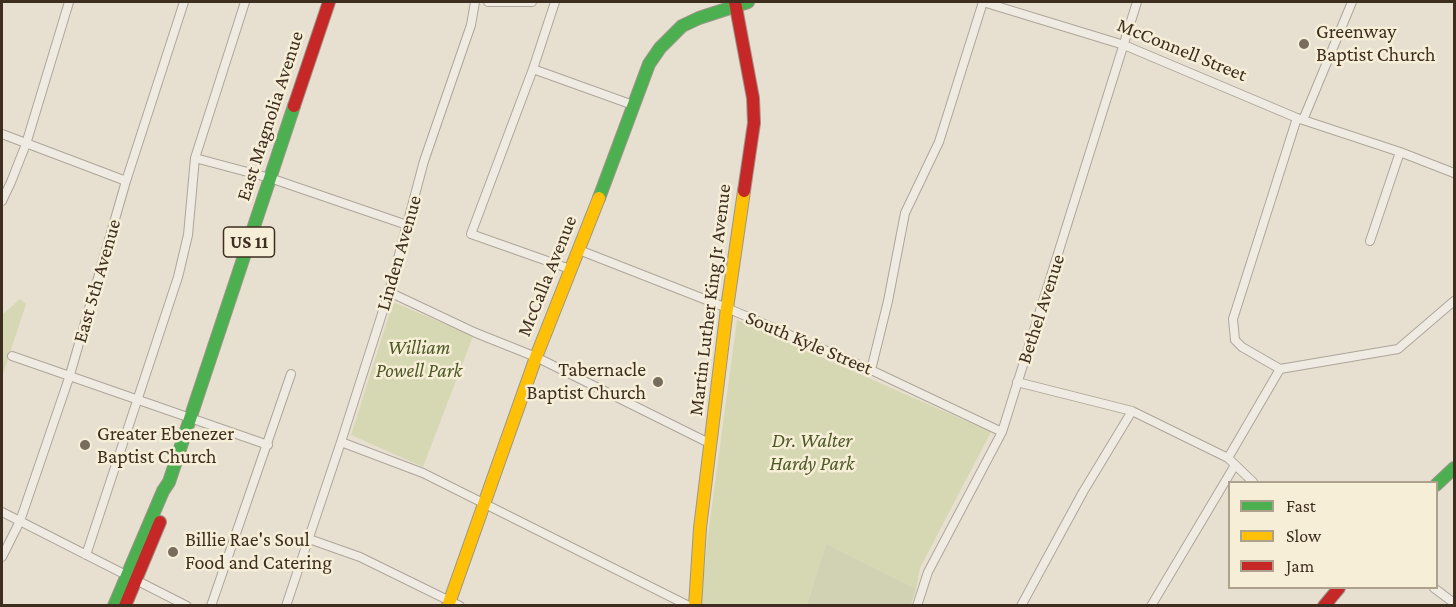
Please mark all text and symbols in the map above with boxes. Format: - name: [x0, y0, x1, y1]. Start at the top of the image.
- street label: McConnell Street: [1114, 13, 1250, 87]
- place label: Greenway Baptist Church: [1316, 20, 1436, 67]
- street label: East Magnolia Avenue: [231, 28, 309, 204]
- marker: Greenway Baptist Church: [1297, 37, 1311, 51]
- street label: Martin Luther King Jr Avenue: [684, 183, 736, 417]
- street label: Linden Avenue: [371, 193, 427, 313]
- street label: McCalla Avenue: [512, 212, 582, 340]
- street label: East 5th Avenue: [68, 216, 126, 346]
- road number: US 11: [224, 227, 274, 257]
- street label: Bethel Avenue: [1012, 251, 1070, 367]
- street label: South Kyle Street: [742, 305, 876, 381]
- park label: William Powell Park: [376, 336, 462, 383]
- place label: Tabernacle Baptist Church: [526, 358, 646, 405]
- marker: Tabernacle Baptist Church: [651, 375, 665, 389]
- place label: Greater Ebenezer Baptist Church: [97, 422, 234, 469]
- park label: Dr. Walter Hardy Park: [769, 429, 855, 476]
- marker: Greater Ebenezer Baptist Church: [78, 438, 92, 452]
- legend: [1228, 481, 1438, 589]
- text: Fast: [1286, 496, 1316, 516]
- text: Slow: [1286, 526, 1321, 546]
- place label: Billie Rae's Soul Food and Catering: [185, 528, 332, 575]
- marker: Billie Rae's Soul Food and Catering: [166, 545, 180, 559]
- text: Jam: [1286, 556, 1314, 576]

